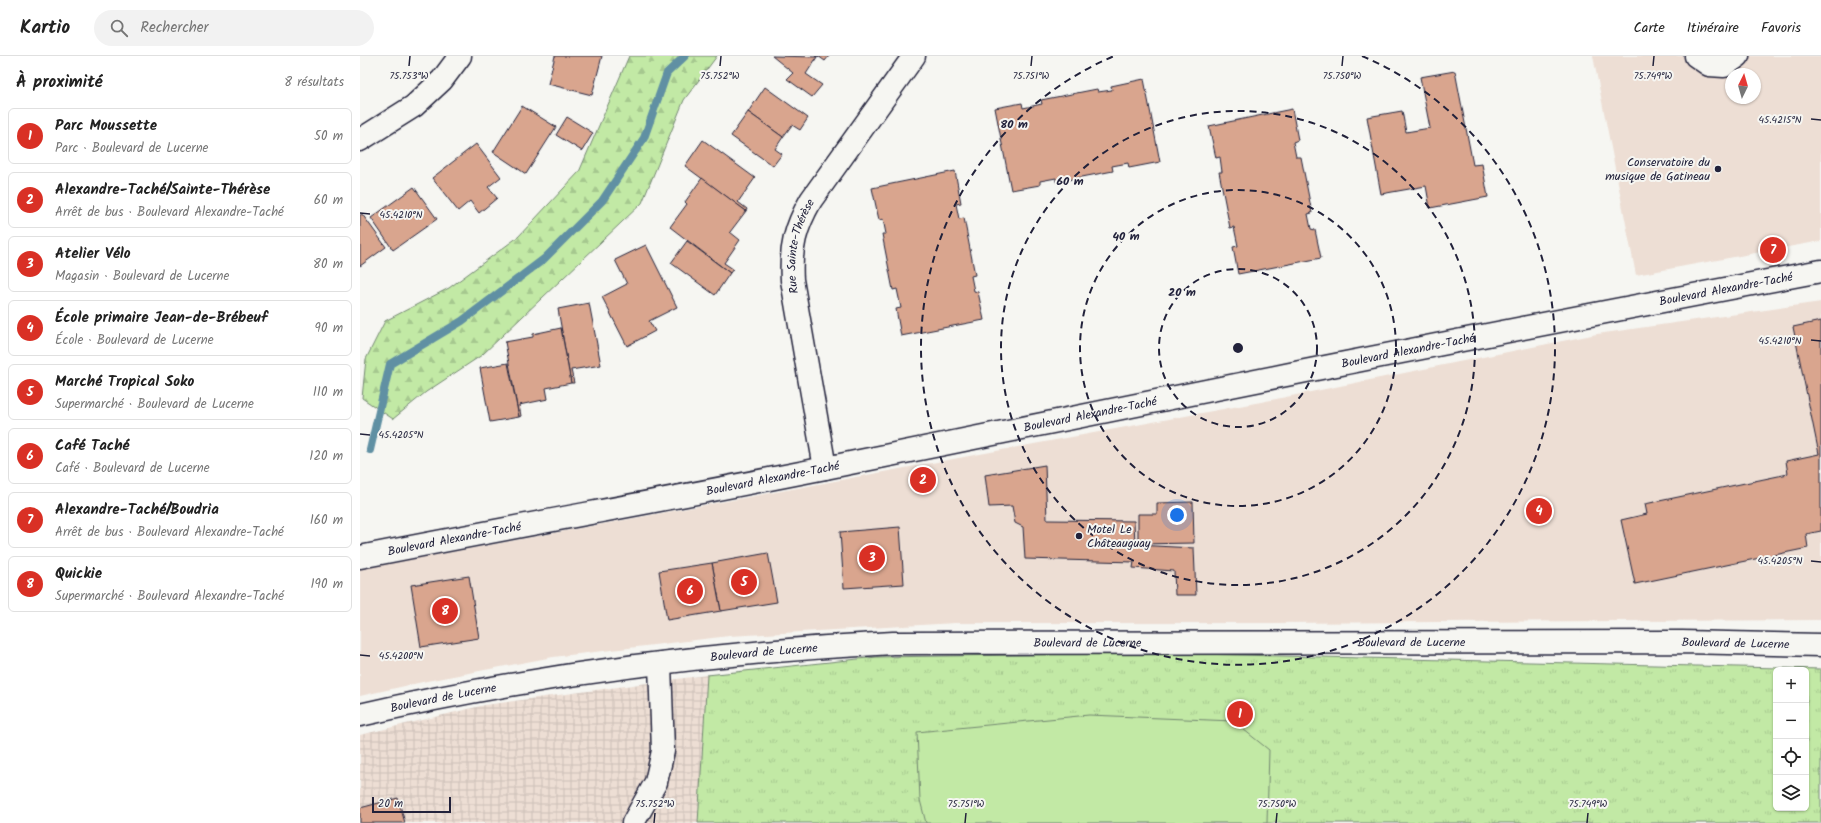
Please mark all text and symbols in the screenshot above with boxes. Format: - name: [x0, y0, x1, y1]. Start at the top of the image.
- search box: [94, 10, 374, 46]
- text: Kartio: [20, 13, 70, 43]
- text: Rechercher: [140, 16, 209, 40]
- icon: search: [108, 17, 130, 39]
- text: Carte: [1633, 17, 1665, 39]
- text: Itinéraire: [1687, 17, 1739, 39]
- text: Favoris: [1761, 17, 1801, 39]
- text: 75.753°W: [389, 68, 429, 84]
- text: 75.752°W: [700, 68, 740, 84]
- text: 75.751°W: [1013, 68, 1050, 84]
- text: 75.750°W: [1323, 68, 1361, 84]
- text: 75.749°W: [1634, 68, 1672, 84]
- north arrow: [1725, 68, 1761, 104]
- text: À proximité: [16, 69, 103, 96]
- text: 8 résultats: [284, 72, 344, 93]
- text: 45.4215°N: [1758, 112, 1802, 128]
- text: Parc Moussette: [55, 114, 157, 138]
- text: 80 m: [1000, 115, 1028, 134]
- text: 1: [28, 126, 32, 147]
- text: 50 m: [314, 126, 343, 147]
- text: Parc · Boulevard de Lucerne: [55, 138, 208, 159]
- place label: Conservatoire du musique de Gatineau: [1605, 153, 1710, 186]
- marker: Conservatoire du musique de Gatineau: [1713, 164, 1723, 174]
- text: 60 m: [1056, 172, 1084, 191]
- text: Alexandre-Taché/Sainte-Thérèse: [55, 178, 270, 202]
- text: 2: [26, 190, 34, 211]
- text: 60 m: [314, 190, 343, 211]
- street label: Rue Sainte-Thérèse: [782, 195, 820, 295]
- text: Arrêt de bus · Boulevard Alexandre-Taché: [55, 202, 284, 223]
- text: 45.4210°N: [380, 207, 423, 223]
- text: 40 m: [1112, 227, 1140, 246]
- pin: 7: [1760, 235, 1786, 265]
- text: Atelier Vélo: [55, 242, 131, 266]
- text: 3: [26, 254, 34, 275]
- text: 80 m: [313, 254, 343, 275]
- text: Magasin · Boulevard de Lucerne: [55, 266, 229, 287]
- street label: Boulevard Alexandre-Taché: [1658, 267, 1795, 311]
- text: 20 m: [1168, 283, 1196, 302]
- text: École primaire Jean-de-Brébeuf: [55, 306, 267, 330]
- text: 4: [26, 318, 34, 339]
- text: 90 m: [315, 318, 343, 339]
- street label: Boulevard Alexandre-Taché: [1340, 328, 1477, 373]
- text: École · Boulevard de Lucerne: [55, 330, 213, 351]
- text: 45.4210°N: [1759, 333, 1802, 349]
- centre of rings: [1231, 341, 1245, 355]
- text: Marché Tropical Soko: [55, 370, 194, 394]
- text: 5: [27, 382, 33, 403]
- text: 110 m: [313, 382, 343, 403]
- street label: Boulevard Alexandre-Taché: [1022, 391, 1159, 437]
- text: Supermarché · Boulevard de Lucerne: [55, 394, 254, 415]
- text: 45.4205°N: [378, 427, 424, 443]
- text: Café Taché: [55, 434, 129, 458]
- text: 6: [26, 446, 34, 467]
- text: 120 m: [309, 446, 343, 467]
- street label: Boulevard Alexandre-Taché: [704, 456, 842, 501]
- text: Café · Boulevard de Lucerne: [55, 458, 210, 479]
- pin: 2: [910, 465, 936, 495]
- pin: 4: [1526, 496, 1552, 526]
- text: Alexandre-Taché/Boudria: [55, 498, 219, 522]
- your location: [1167, 505, 1187, 525]
- text: 7: [27, 510, 33, 531]
- text: 160 m: [310, 510, 343, 531]
- street label: Boulevard Alexandre-Taché: [386, 517, 523, 561]
- place label: Motel Le Châteauguay: [1087, 520, 1151, 553]
- text: Arrêt de bus · Boulevard Alexandre-Taché: [55, 522, 284, 543]
- marker: Motel Le Châteauguay: [1074, 531, 1084, 541]
- pin: 3: [859, 543, 885, 573]
- text: 45.4205°N: [1757, 553, 1803, 569]
- text: Quickie: [55, 562, 102, 586]
- pin: 5: [731, 567, 757, 597]
- text: 8: [26, 574, 34, 595]
- text: 190 m: [311, 574, 343, 595]
- pin: 6: [677, 576, 703, 606]
- text: Supermarché · Boulevard Alexandre-Taché: [55, 586, 284, 607]
- pin: 8: [432, 596, 458, 626]
- street label: Boulevard de Lucerne: [1681, 632, 1790, 654]
- street label: Boulevard de Lucerne: [1034, 633, 1142, 652]
- street label: Boulevard de Lucerne: [1358, 633, 1466, 652]
- street label: Boulevard de Lucerne: [709, 638, 819, 667]
- text: 45.4200°N: [379, 648, 424, 664]
- map controls: [1773, 667, 1809, 811]
- button: +: [1773, 667, 1809, 703]
- street label: Boulevard de Lucerne: [388, 678, 498, 718]
- pin: 1: [1227, 699, 1253, 729]
- button: −: [1773, 703, 1809, 739]
- button: locate: [1773, 739, 1809, 775]
- button: layers: [1773, 775, 1809, 811]
- scale bar: [372, 795, 451, 814]
- text: 20 m: [378, 795, 403, 813]
- text: 75.752°W: [635, 796, 675, 812]
- text: 75.751°W: [948, 796, 985, 812]
- text: 75.750°W: [1258, 796, 1296, 812]
- text: 75.749°W: [1569, 796, 1607, 812]

